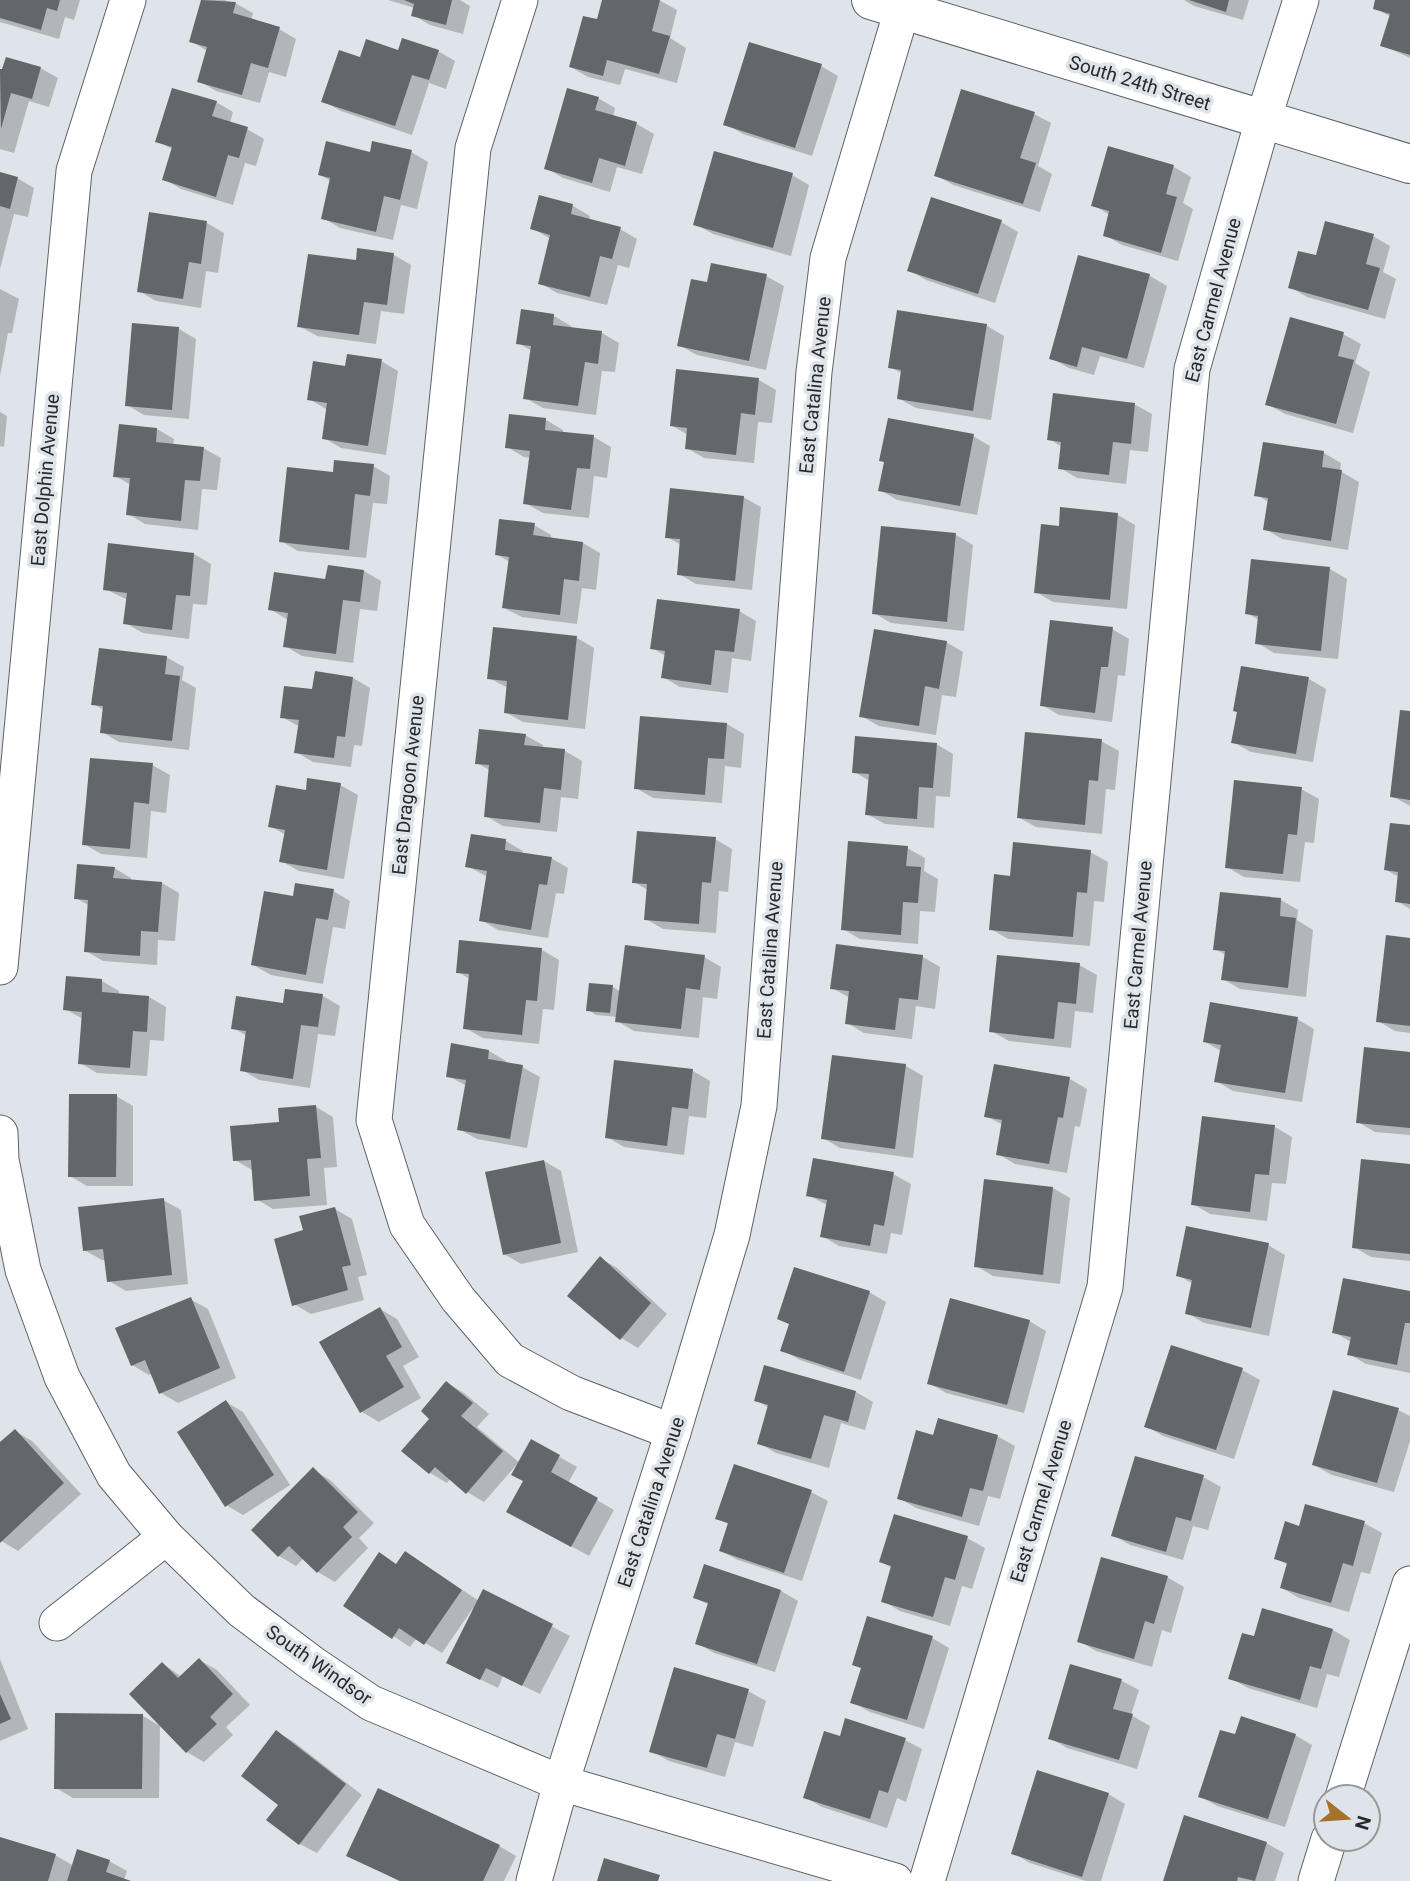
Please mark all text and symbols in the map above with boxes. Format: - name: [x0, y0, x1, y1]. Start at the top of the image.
- street label: South 24th Street: [1066, 51, 1214, 115]
- street label: East Carmel Avenue: [1180, 215, 1246, 385]
- street label: East Catalina Avenue: [794, 295, 836, 475]
- street label: East Dolphin Avenue: [26, 393, 64, 567]
- street label: East Dragoon Avenue: [387, 694, 429, 876]
- street label: East Catalina Avenue: [752, 860, 788, 1040]
- street label: East Carmel Avenue: [1119, 860, 1157, 1030]
- street label: East Catalina Avenue: [613, 1414, 689, 1590]
- street label: East Carmel Avenue: [1005, 1417, 1077, 1585]
- street label: South Windsor: [262, 1620, 377, 1710]
- north arrow: [1312, 1783, 1382, 1853]
- text: N: [1350, 1813, 1376, 1833]

